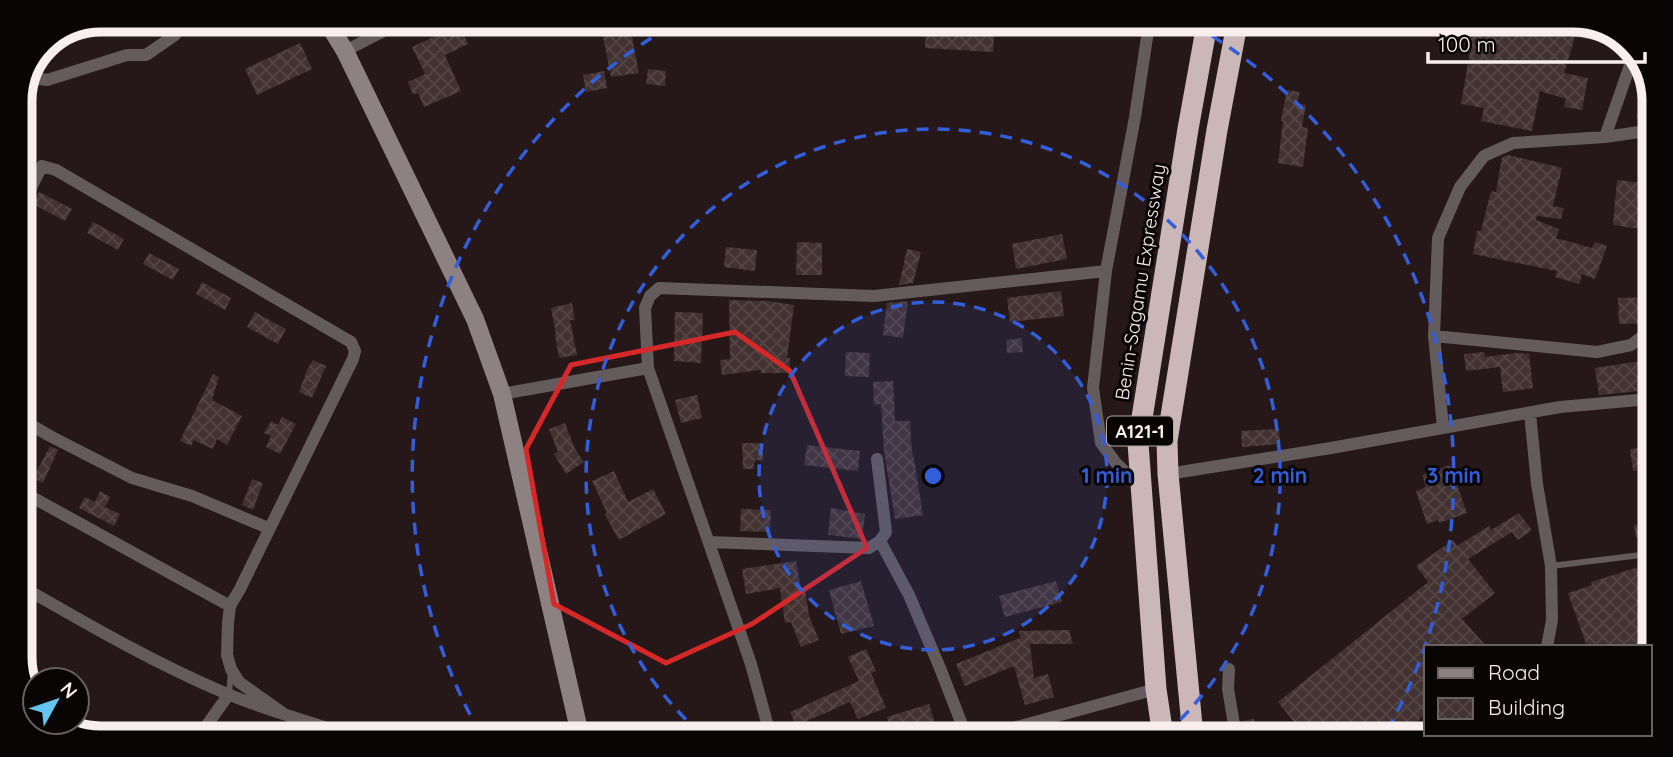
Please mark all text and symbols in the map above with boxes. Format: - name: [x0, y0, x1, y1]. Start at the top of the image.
- scale bar: [1428, 21, 1645, 65]
- text: 100 m: [1438, 31, 1496, 57]
- street label: Benin-Sagamu Expressway: [1109, 162, 1171, 402]
- road number: A121-1: [1107, 416, 1173, 446]
- text: 1 min: [1082, 462, 1132, 488]
- text: 2 min: [1253, 462, 1307, 488]
- text: 3 min: [1427, 462, 1481, 488]
- centre of rings: [921, 464, 945, 488]
- legend: [1424, 645, 1652, 736]
- text: Road: [1488, 659, 1540, 685]
- north arrow: [21, 666, 91, 736]
- text: N: [55, 677, 83, 703]
- text: Building: [1488, 694, 1565, 720]

